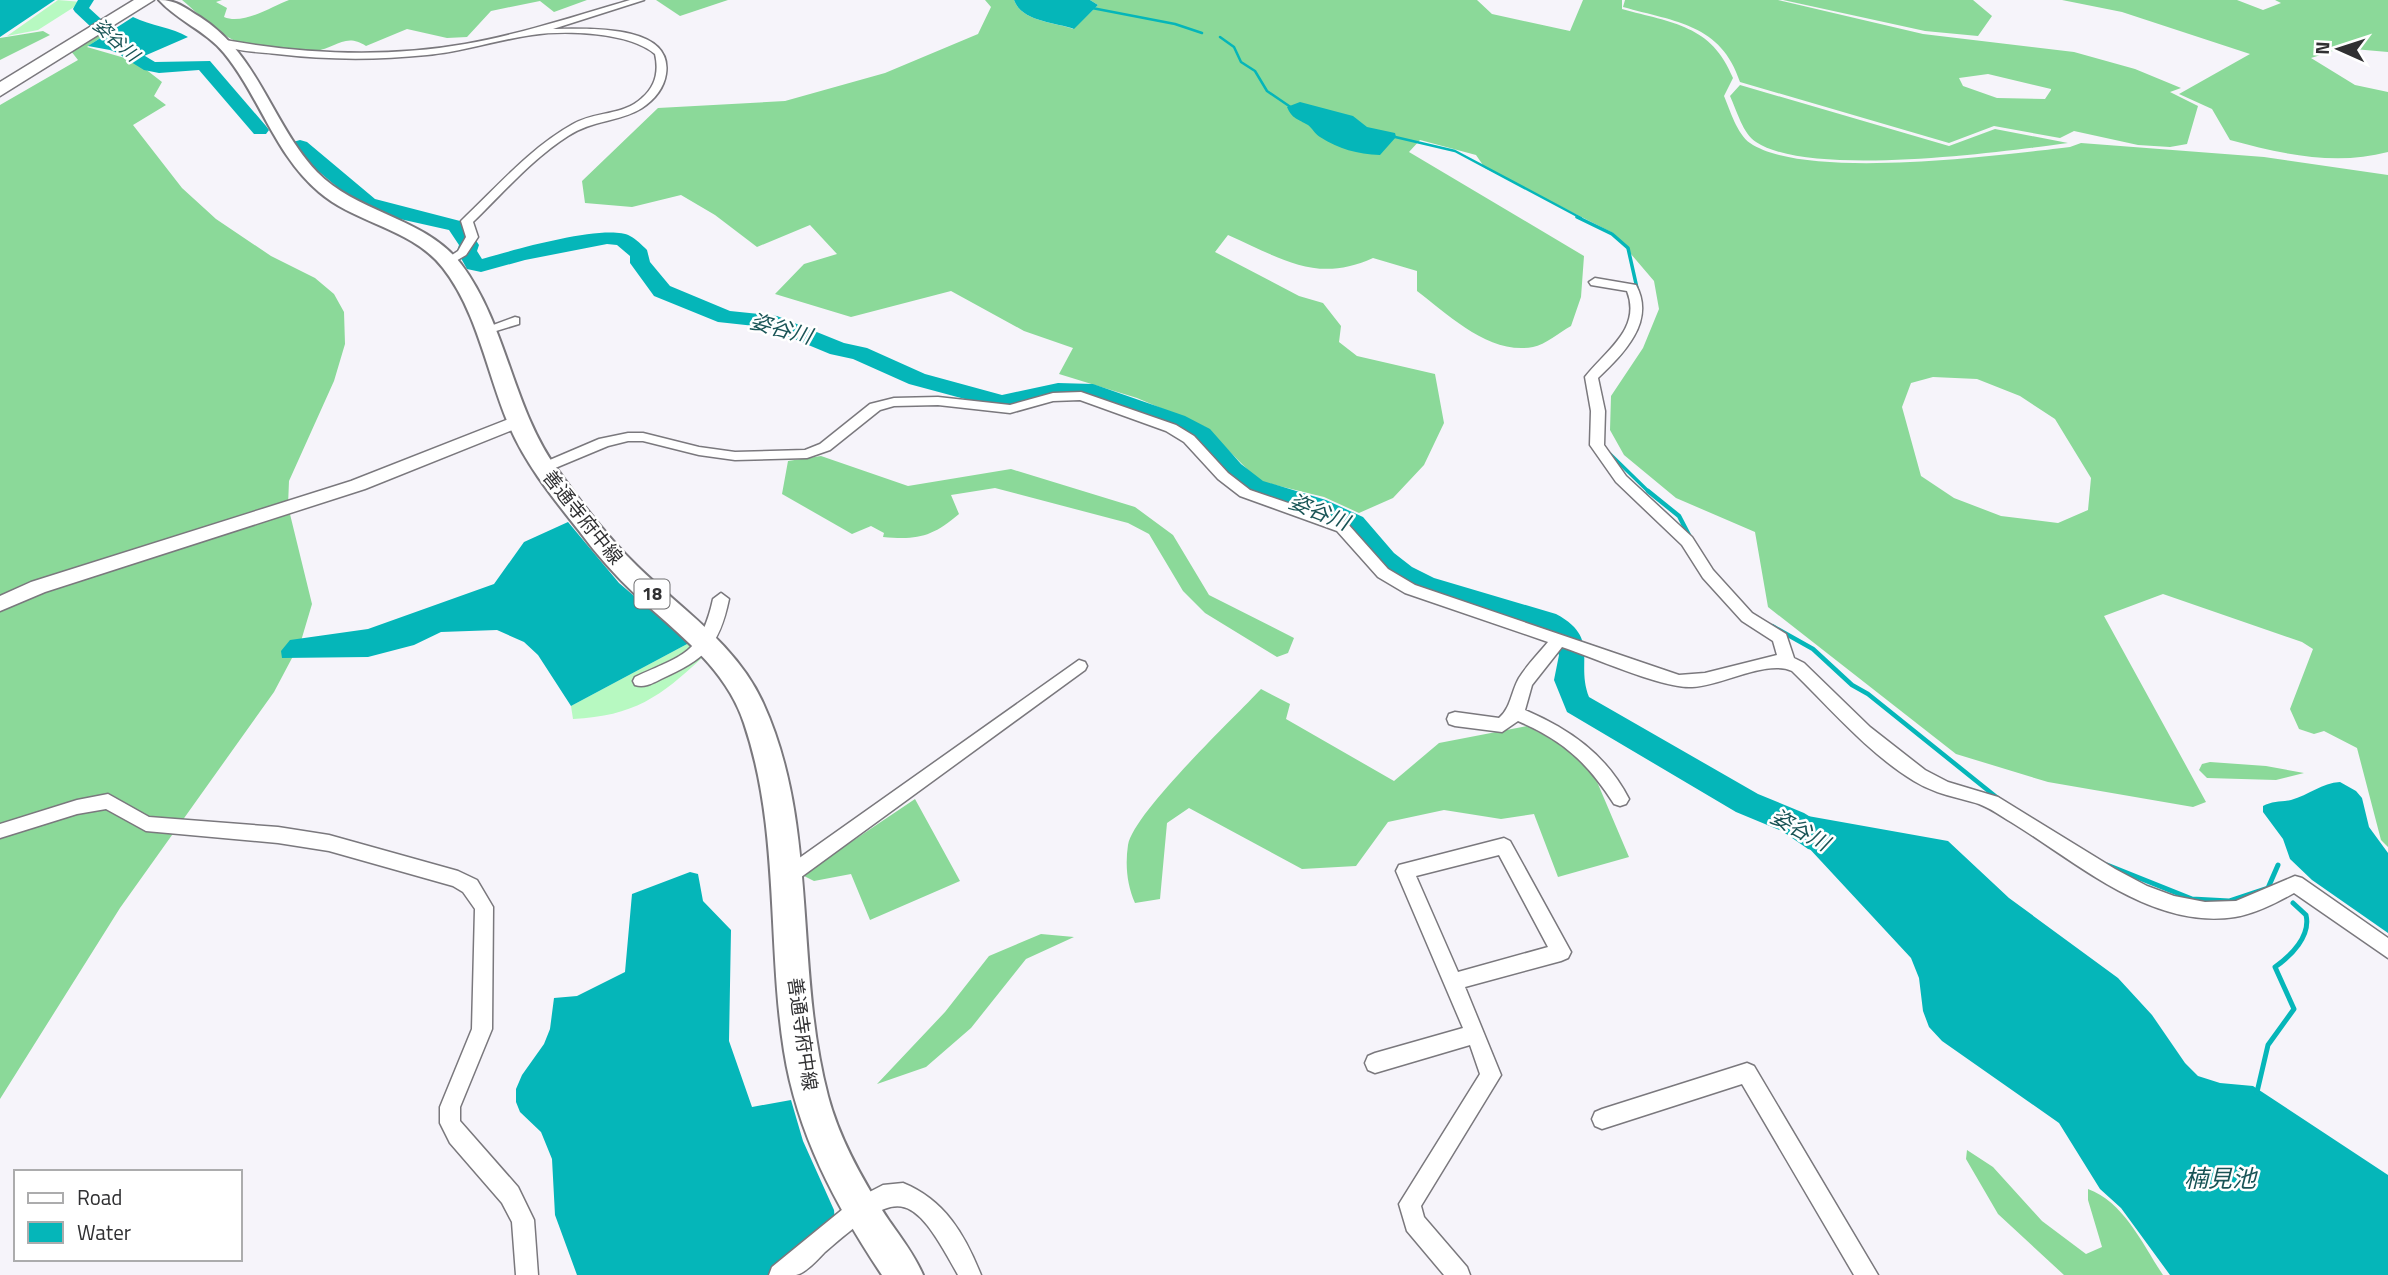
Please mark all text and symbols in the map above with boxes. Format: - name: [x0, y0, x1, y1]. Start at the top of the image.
- water label: 姿谷川: [87, 12, 147, 69]
- north arrow: [2304, 14, 2374, 84]
- text: N: [2307, 41, 2336, 55]
- water label: 姿谷川: [747, 304, 818, 352]
- street label: 善通寺府中線: [536, 463, 631, 570]
- water label: 姿谷川: [1284, 484, 1356, 538]
- road number: 18: [634, 580, 670, 608]
- water label: 姿谷川: [1765, 800, 1838, 859]
- street label: 善通寺府中線: [781, 975, 826, 1092]
- water label: 楠見池: [2184, 1160, 2258, 1196]
- legend: [14, 1170, 242, 1261]
- text: Road: [77, 1181, 122, 1213]
- text: Water: [77, 1216, 131, 1248]

